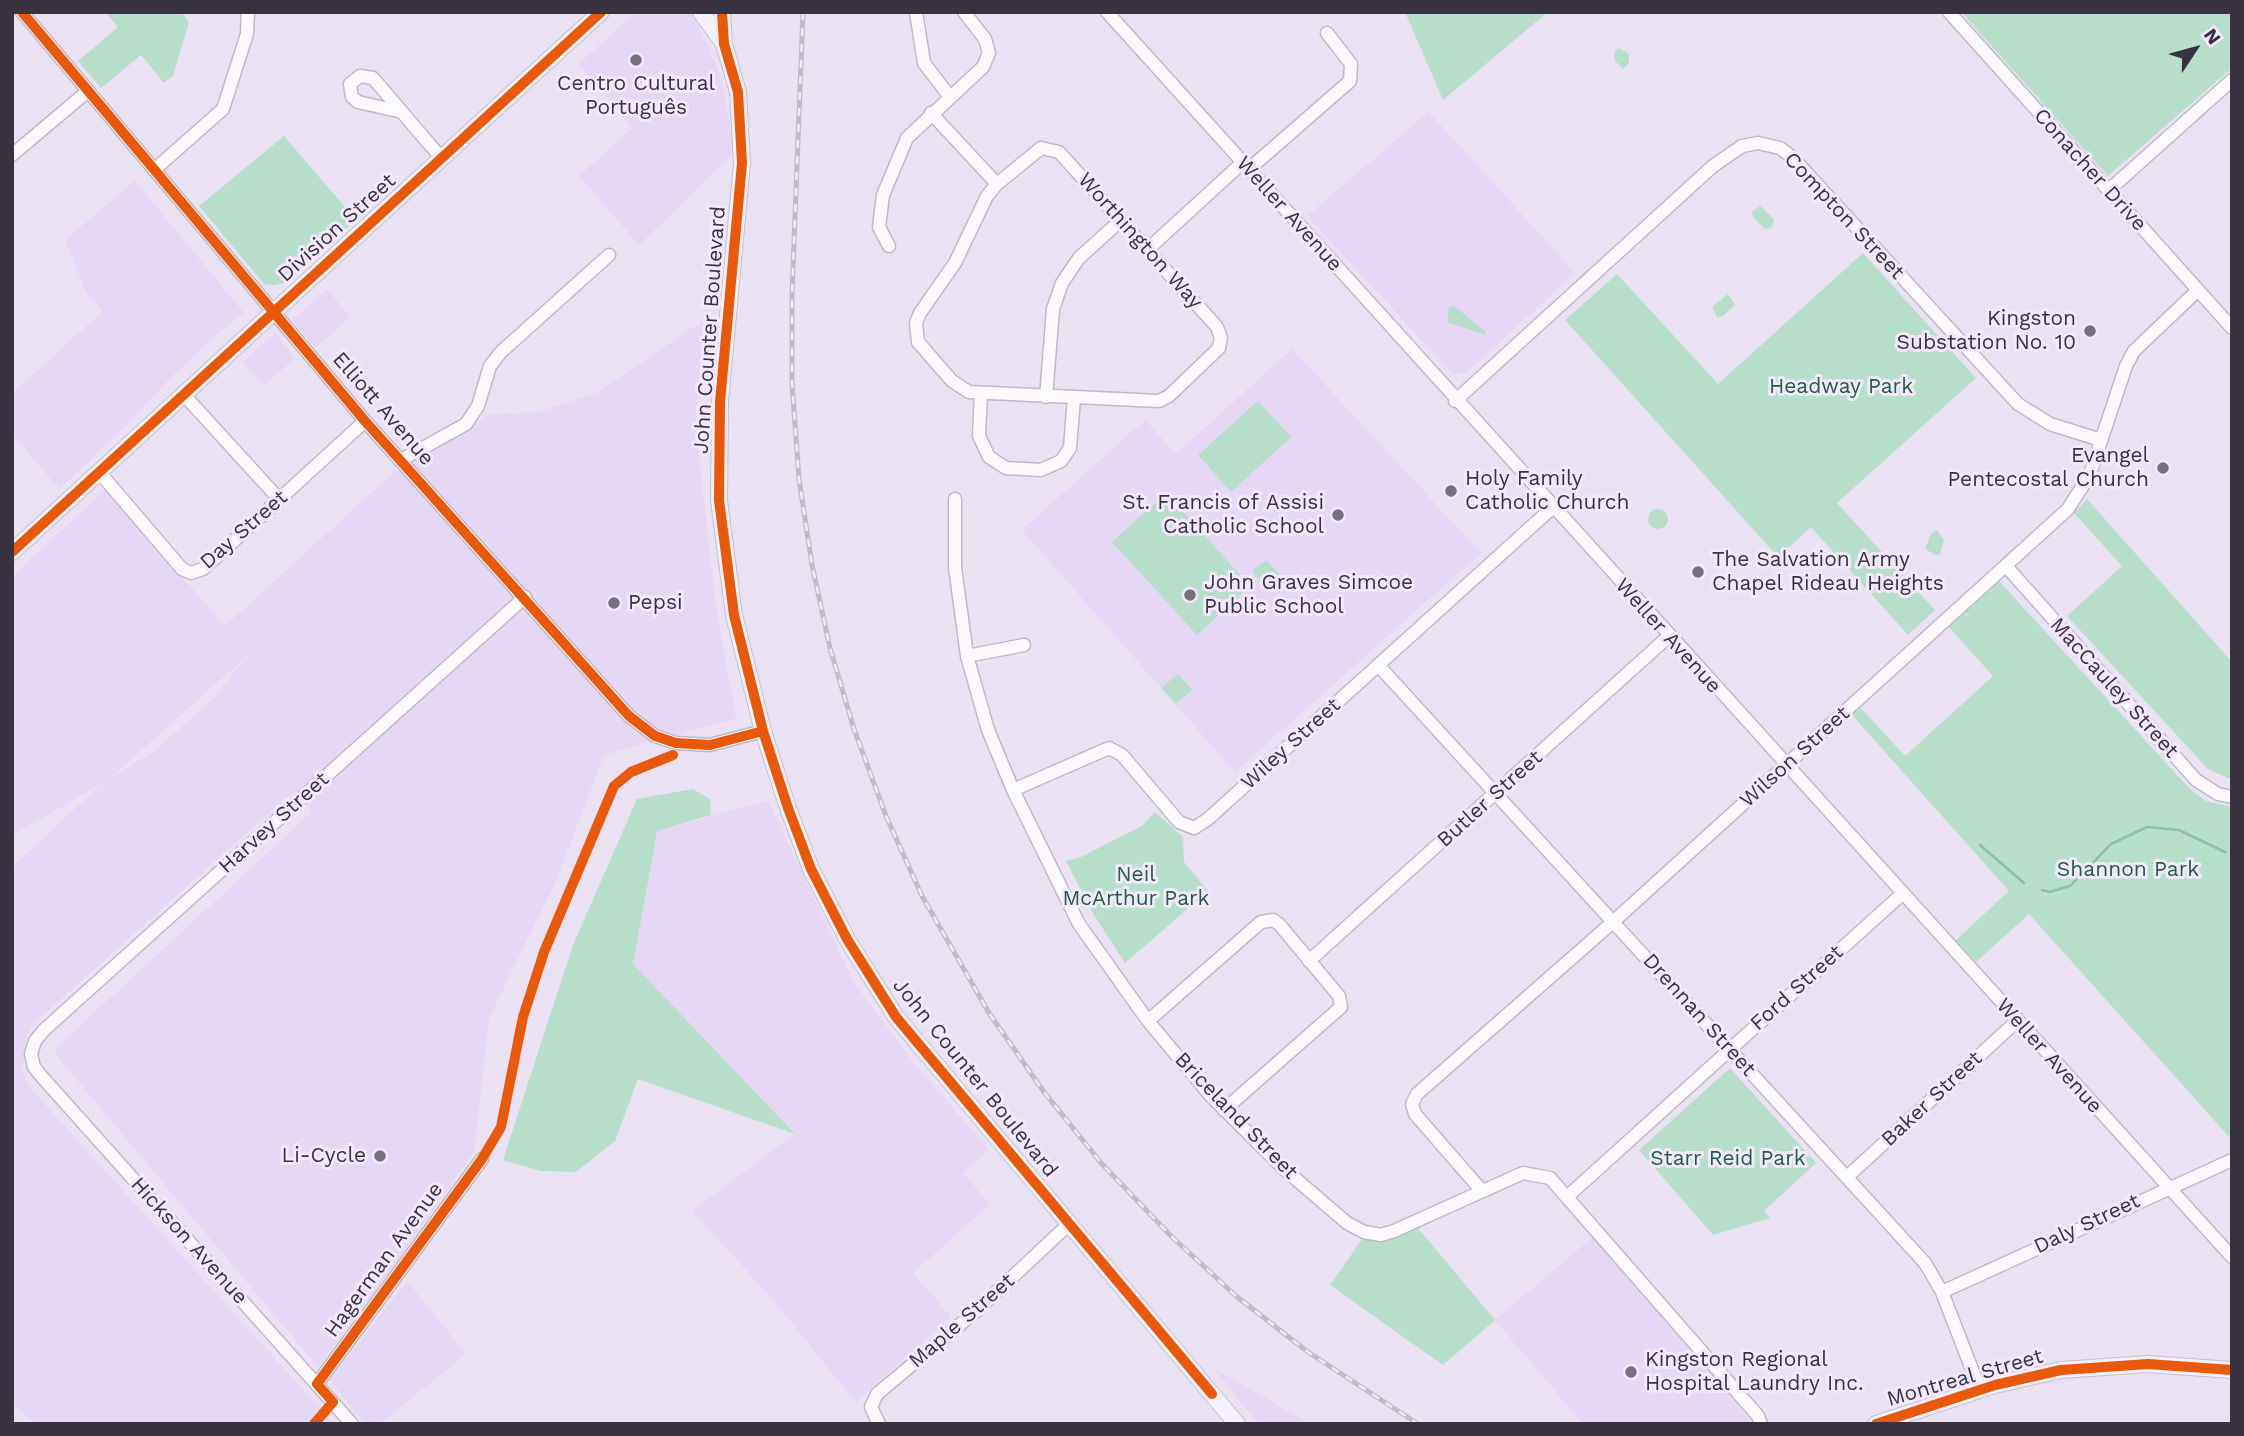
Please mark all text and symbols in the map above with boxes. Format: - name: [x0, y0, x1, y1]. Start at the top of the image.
- north arrow: [2160, 14, 2230, 84]
- text: N: [2199, 24, 2226, 49]
- marker: Centro Cultural Português: [628, 52, 644, 68]
- place label: Centro Cultural Português: [557, 71, 715, 121]
- street label: Conacher Drive: [2028, 103, 2152, 237]
- street label: Compton Street: [1779, 147, 1909, 285]
- street label: Weller Avenue: [1231, 151, 1347, 277]
- street label: Worthington Way: [1072, 168, 1208, 314]
- street label: Division Street: [273, 169, 401, 287]
- street label: John Counter Boulevard: [689, 205, 731, 455]
- place label: Kingston Substation No. 10: [1897, 306, 2076, 356]
- marker: Kingston Substation No. 10: [2082, 323, 2098, 339]
- street label: Elliott Avenue: [327, 347, 439, 471]
- park label: Headway Park: [1769, 374, 1913, 400]
- place label: Evangel Pentecostal Church: [1947, 443, 2149, 493]
- marker: Evangel Pentecostal Church: [2155, 460, 2171, 476]
- place label: Holy Family Catholic Church: [1465, 466, 1630, 516]
- marker: Holy Family Catholic Church: [1443, 483, 1459, 499]
- street label: Day Street: [195, 485, 293, 575]
- place label: St. Francis of Assisi Catholic School: [1122, 490, 1324, 540]
- marker: St. Francis of Assisi Catholic School: [1330, 507, 1346, 523]
- place label: The Salvation Army Chapel Rideau Heights: [1712, 547, 1944, 597]
- marker: The Salvation Army Chapel Rideau Heights: [1690, 564, 1706, 580]
- place label: John Graves Simcoe Public School: [1204, 570, 1413, 620]
- street label: Weller Avenue: [1610, 573, 1726, 699]
- marker: John Graves Simcoe Public School: [1182, 587, 1198, 603]
- place label: Pepsi: [628, 590, 683, 616]
- marker: Pepsi: [606, 595, 622, 611]
- street label: MacCauley Street: [2044, 613, 2184, 763]
- street label: Wiley Street: [1236, 693, 1346, 795]
- street label: Wilson Street: [1735, 701, 1855, 813]
- street label: Butler Street: [1432, 745, 1548, 853]
- street label: Harvey Street: [214, 767, 334, 879]
- park label: Shannon Park: [2057, 857, 2199, 883]
- park label: Neil McArthur Park: [1063, 862, 1209, 912]
- street label: Ford Street: [1745, 940, 1849, 1036]
- street label: Drennan Street: [1637, 948, 1761, 1082]
- street label: John Counter Boulevard: [887, 974, 1063, 1182]
- street label: Weller Avenue: [1991, 993, 2107, 1119]
- street label: Baker Street: [1877, 1046, 1987, 1152]
- street label: Briceland Street: [1169, 1047, 1303, 1185]
- place label: Li-Cycle: [282, 1143, 366, 1169]
- park label: Starr Reid Park: [1650, 1146, 1806, 1172]
- marker: Li-Cycle: [372, 1148, 388, 1164]
- street label: Hickson Avenue: [125, 1172, 253, 1310]
- street label: Hagerman Avenue: [319, 1178, 449, 1342]
- street label: Daly Street: [2030, 1188, 2144, 1260]
- street label: Maple Street: [904, 1268, 1020, 1374]
- street label: Montreal Street: [1884, 1344, 2046, 1412]
- place label: Kingston Regional Hospital Laundry Inc.: [1645, 1347, 1864, 1397]
- marker: Kingston Regional Hospital Laundry Inc.: [1623, 1364, 1639, 1380]

